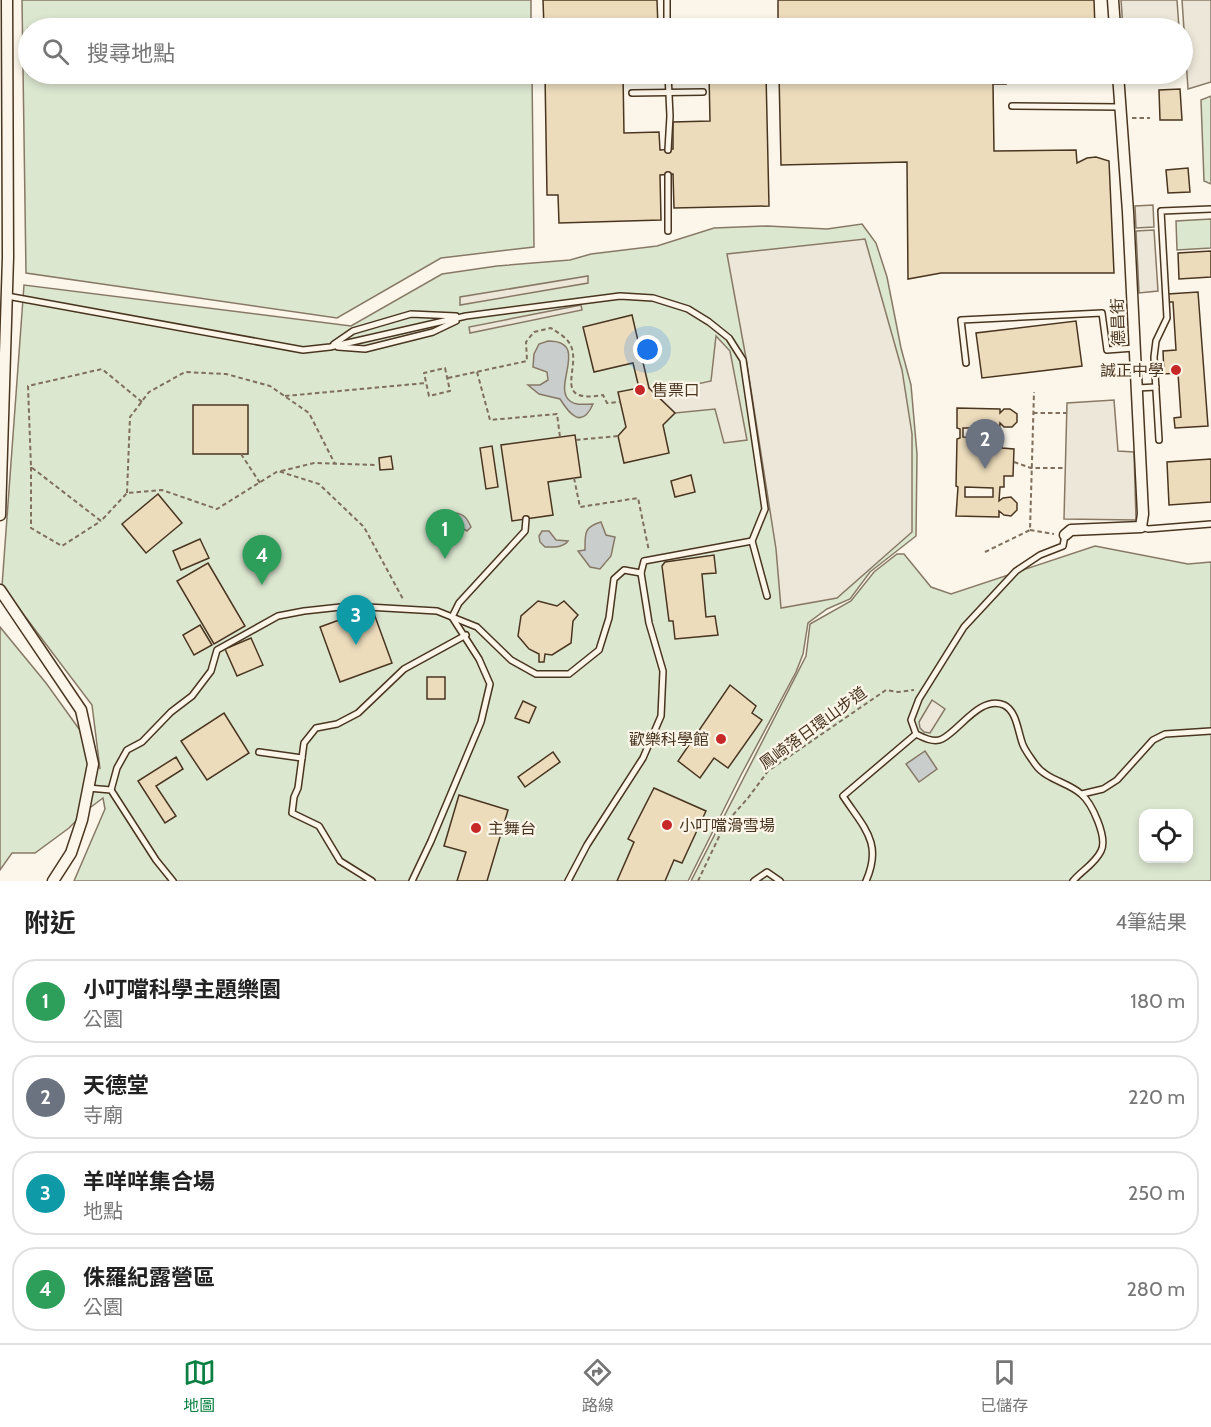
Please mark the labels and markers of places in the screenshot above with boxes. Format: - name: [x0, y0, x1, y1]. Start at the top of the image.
- place label: 誠正中學: [1100, 361, 1164, 380]
- marker: 誠正中學: [1169, 363, 1183, 377]
- place label: 售票口: [652, 381, 700, 400]
- marker: 售票口: [633, 383, 647, 397]
- pin: 2: [966, 420, 1004, 469]
- pin: 1: [426, 510, 464, 559]
- pin: 4: [242, 536, 282, 585]
- pin: 3: [336, 596, 376, 645]
- place label: 歡樂科學館: [629, 730, 709, 749]
- marker: 歡樂科學館: [714, 732, 728, 746]
- place label: 小叮噹滑雪場: [679, 816, 775, 835]
- marker: 小叮噹滑雪場: [660, 818, 674, 832]
- place label: 主舞台: [488, 819, 536, 838]
- marker: 主舞台: [469, 821, 483, 835]

